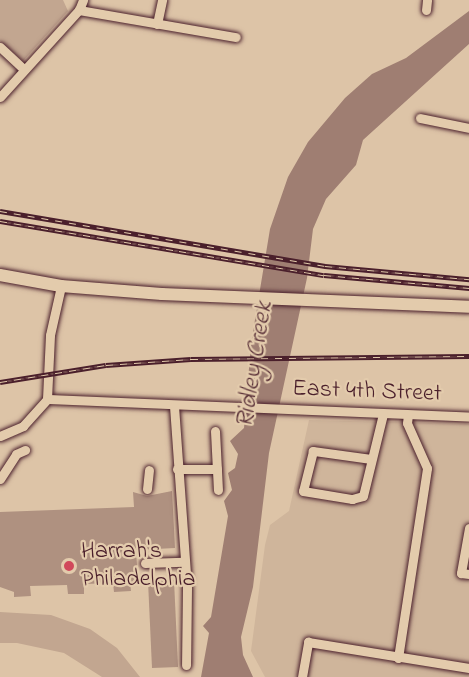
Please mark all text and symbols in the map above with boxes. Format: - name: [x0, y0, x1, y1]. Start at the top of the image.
- water label: Ridley Creek: [231, 300, 281, 430]
- street label: East 4th Street: [292, 375, 442, 409]
- place label: Harrah's Philadelphia: [81, 538, 195, 594]
- marker: Harrah's Philadelphia: [62, 559, 76, 573]

